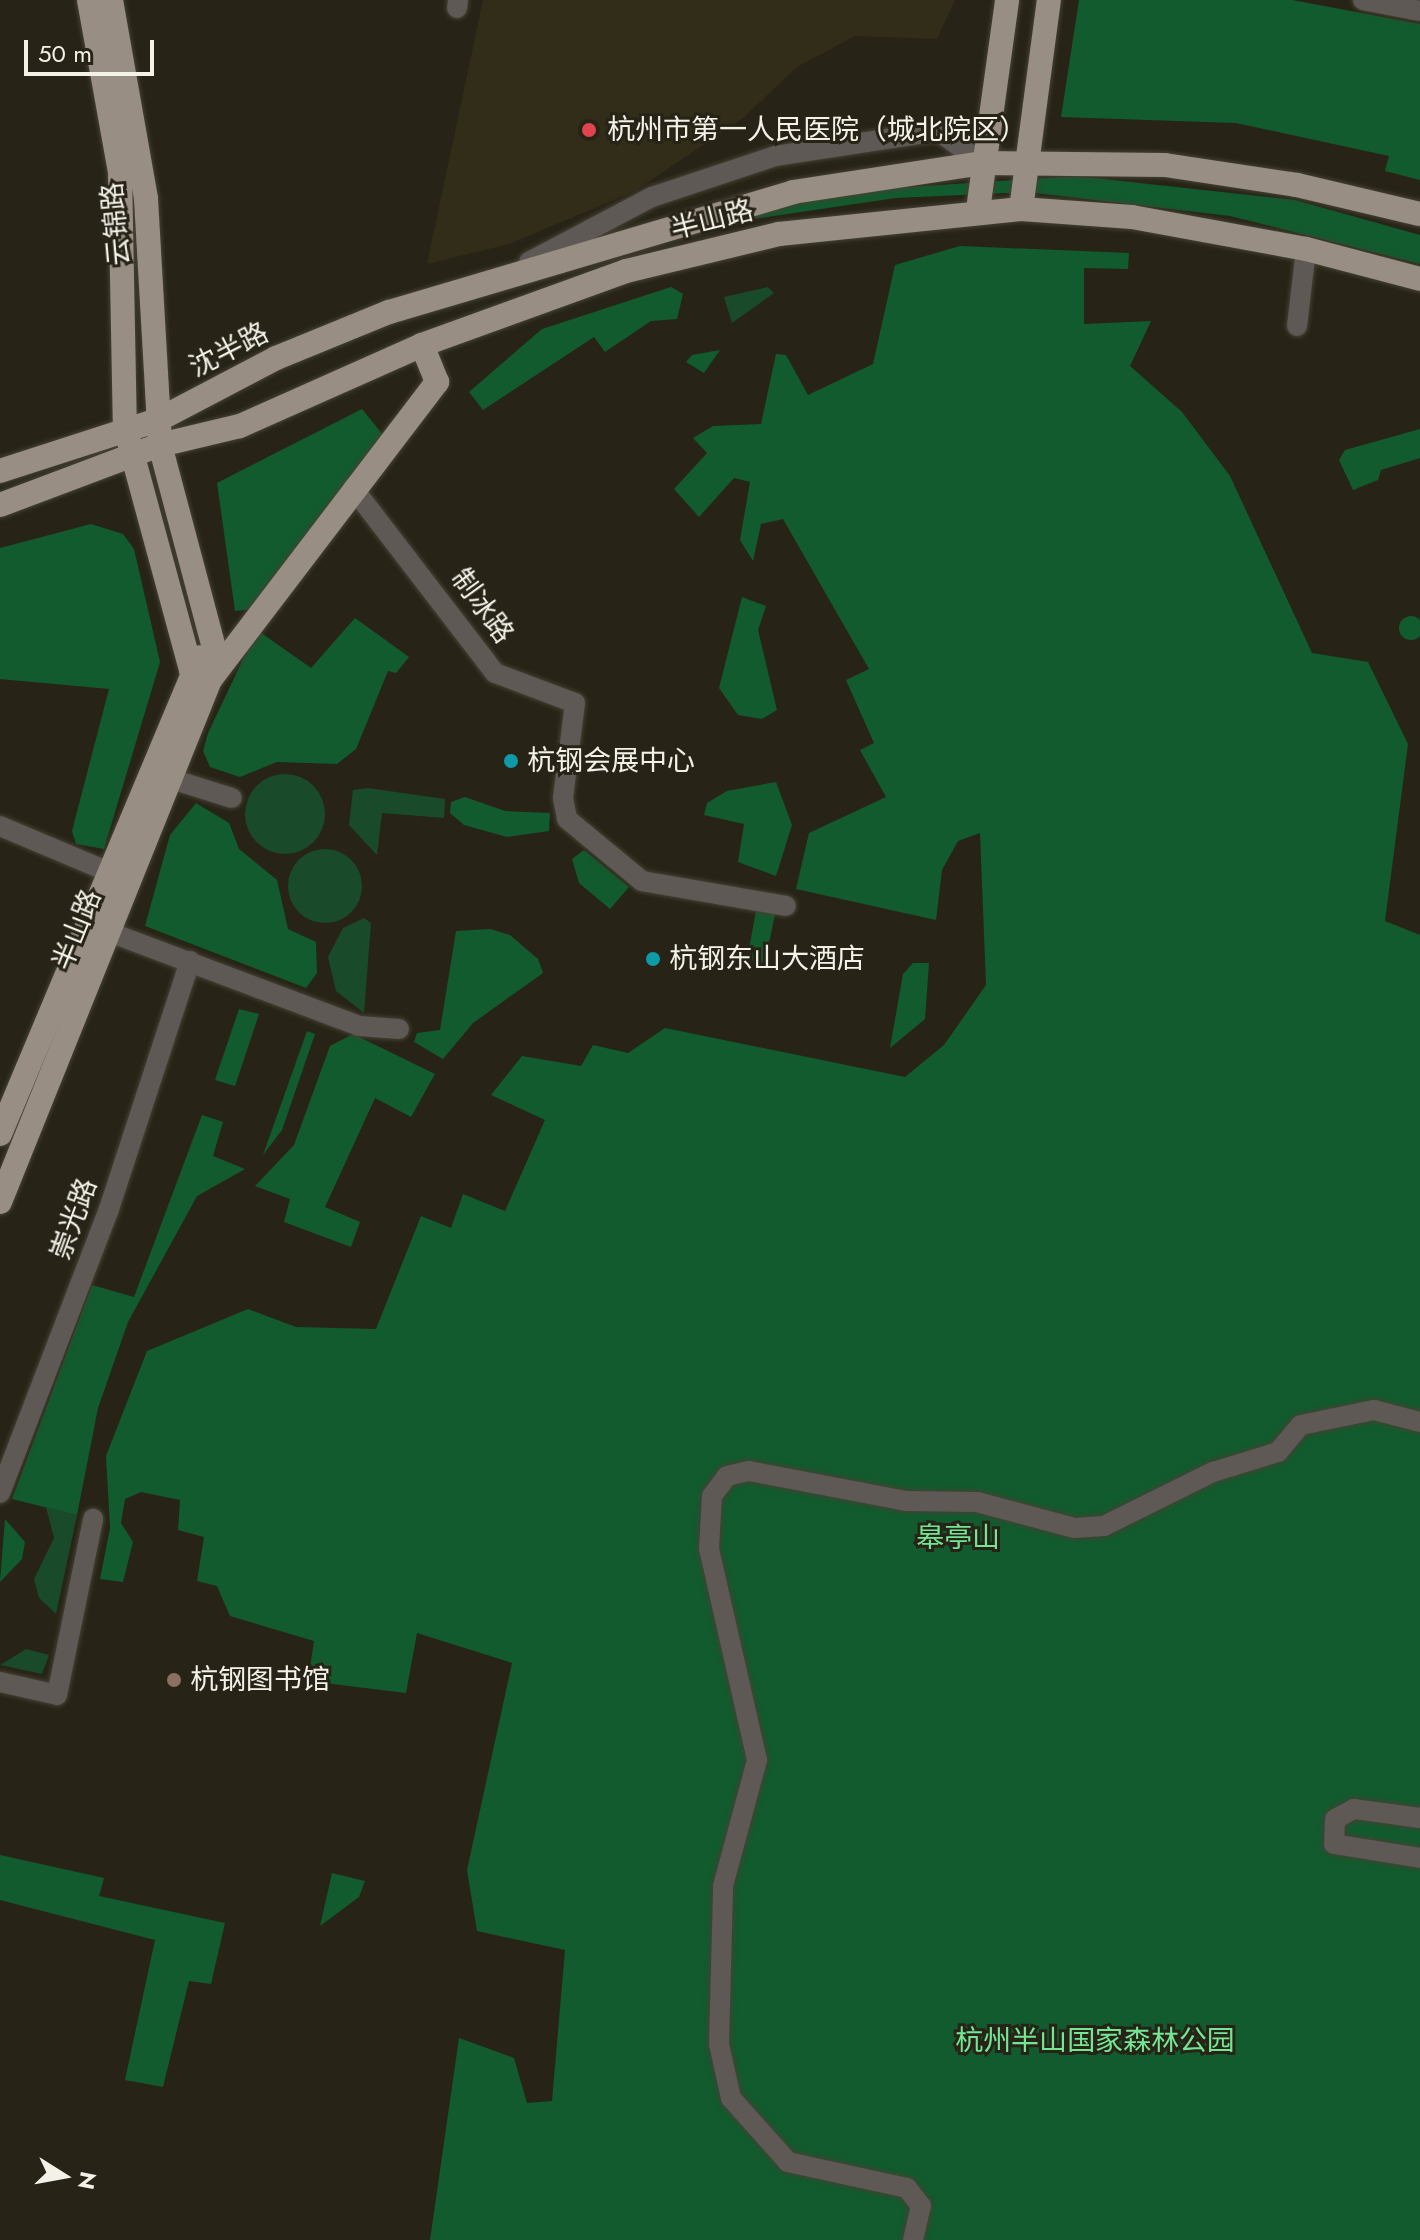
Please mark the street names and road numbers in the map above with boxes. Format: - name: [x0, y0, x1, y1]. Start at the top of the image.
- street label: 云锦路: [96, 181, 136, 267]
- street label: 半山路: [667, 194, 757, 246]
- street label: 沈半路: [184, 316, 274, 384]
- street label: 制冰路: [444, 562, 520, 650]
- street label: 半山路: [46, 885, 108, 975]
- street label: 崇光路: [44, 1174, 104, 1264]

